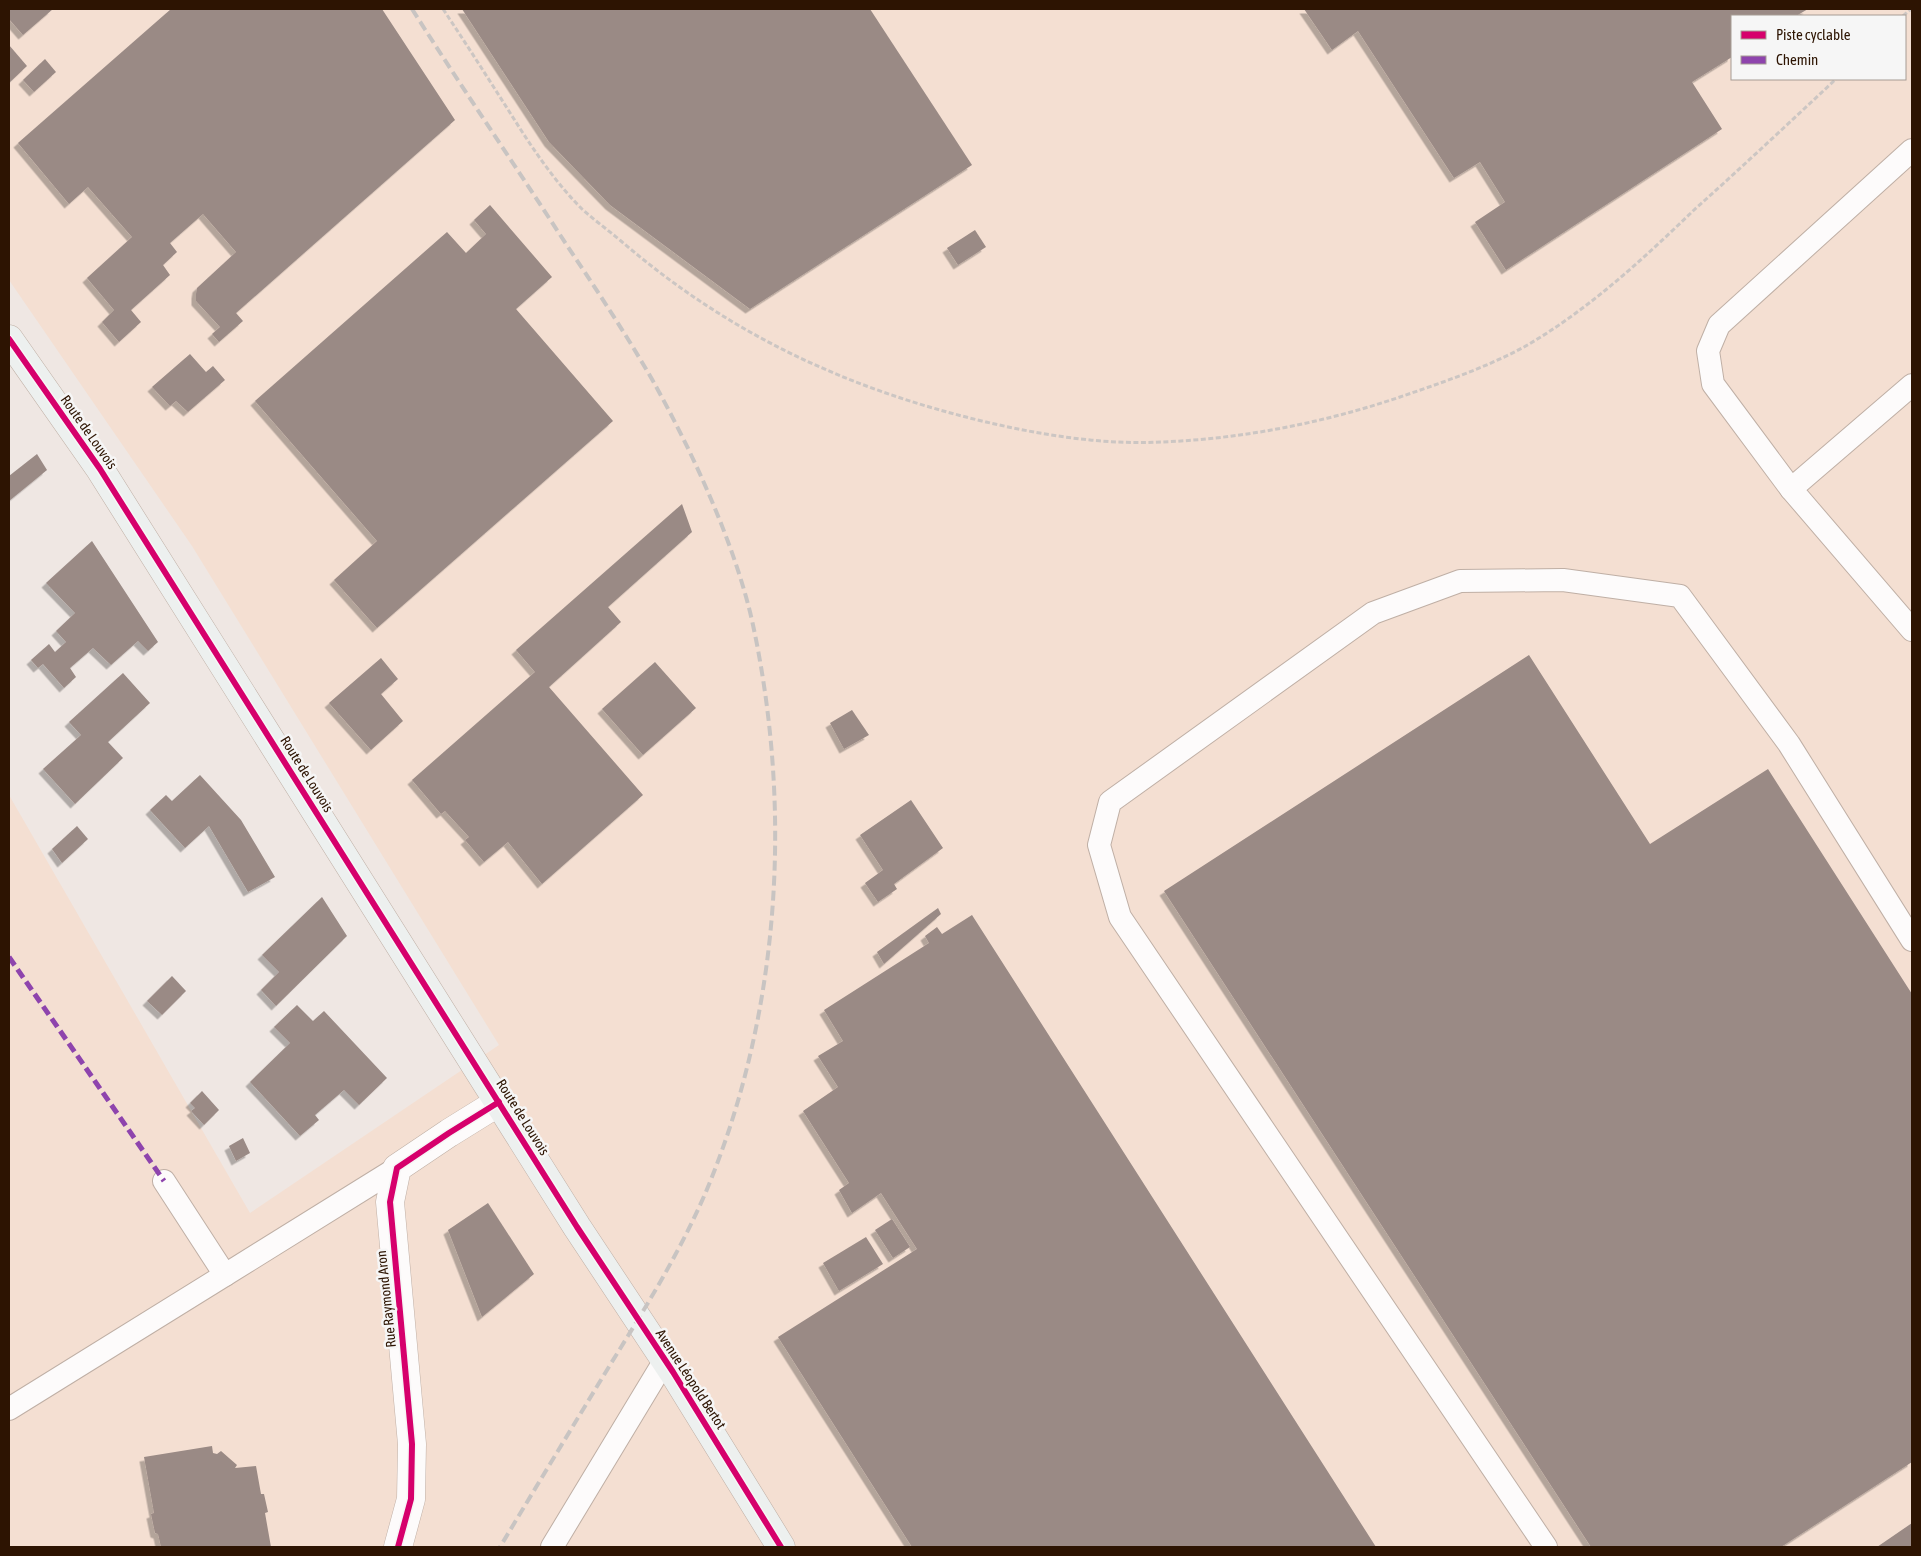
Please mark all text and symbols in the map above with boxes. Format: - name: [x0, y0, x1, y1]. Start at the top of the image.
- legend: [1731, 15, 1906, 80]
- text: Piste cyclable: [1776, 26, 1851, 43]
- text: Chemin: [1776, 51, 1818, 68]
- street label: Route de Louvois: [58, 392, 120, 472]
- street label: Route de Louvois: [277, 733, 337, 815]
- street label: Route de Louvois: [493, 1076, 553, 1158]
- street label: Rue Raymond Aron: [373, 1250, 399, 1348]
- street label: Avenue Léopold Bertot: [653, 1326, 729, 1432]

